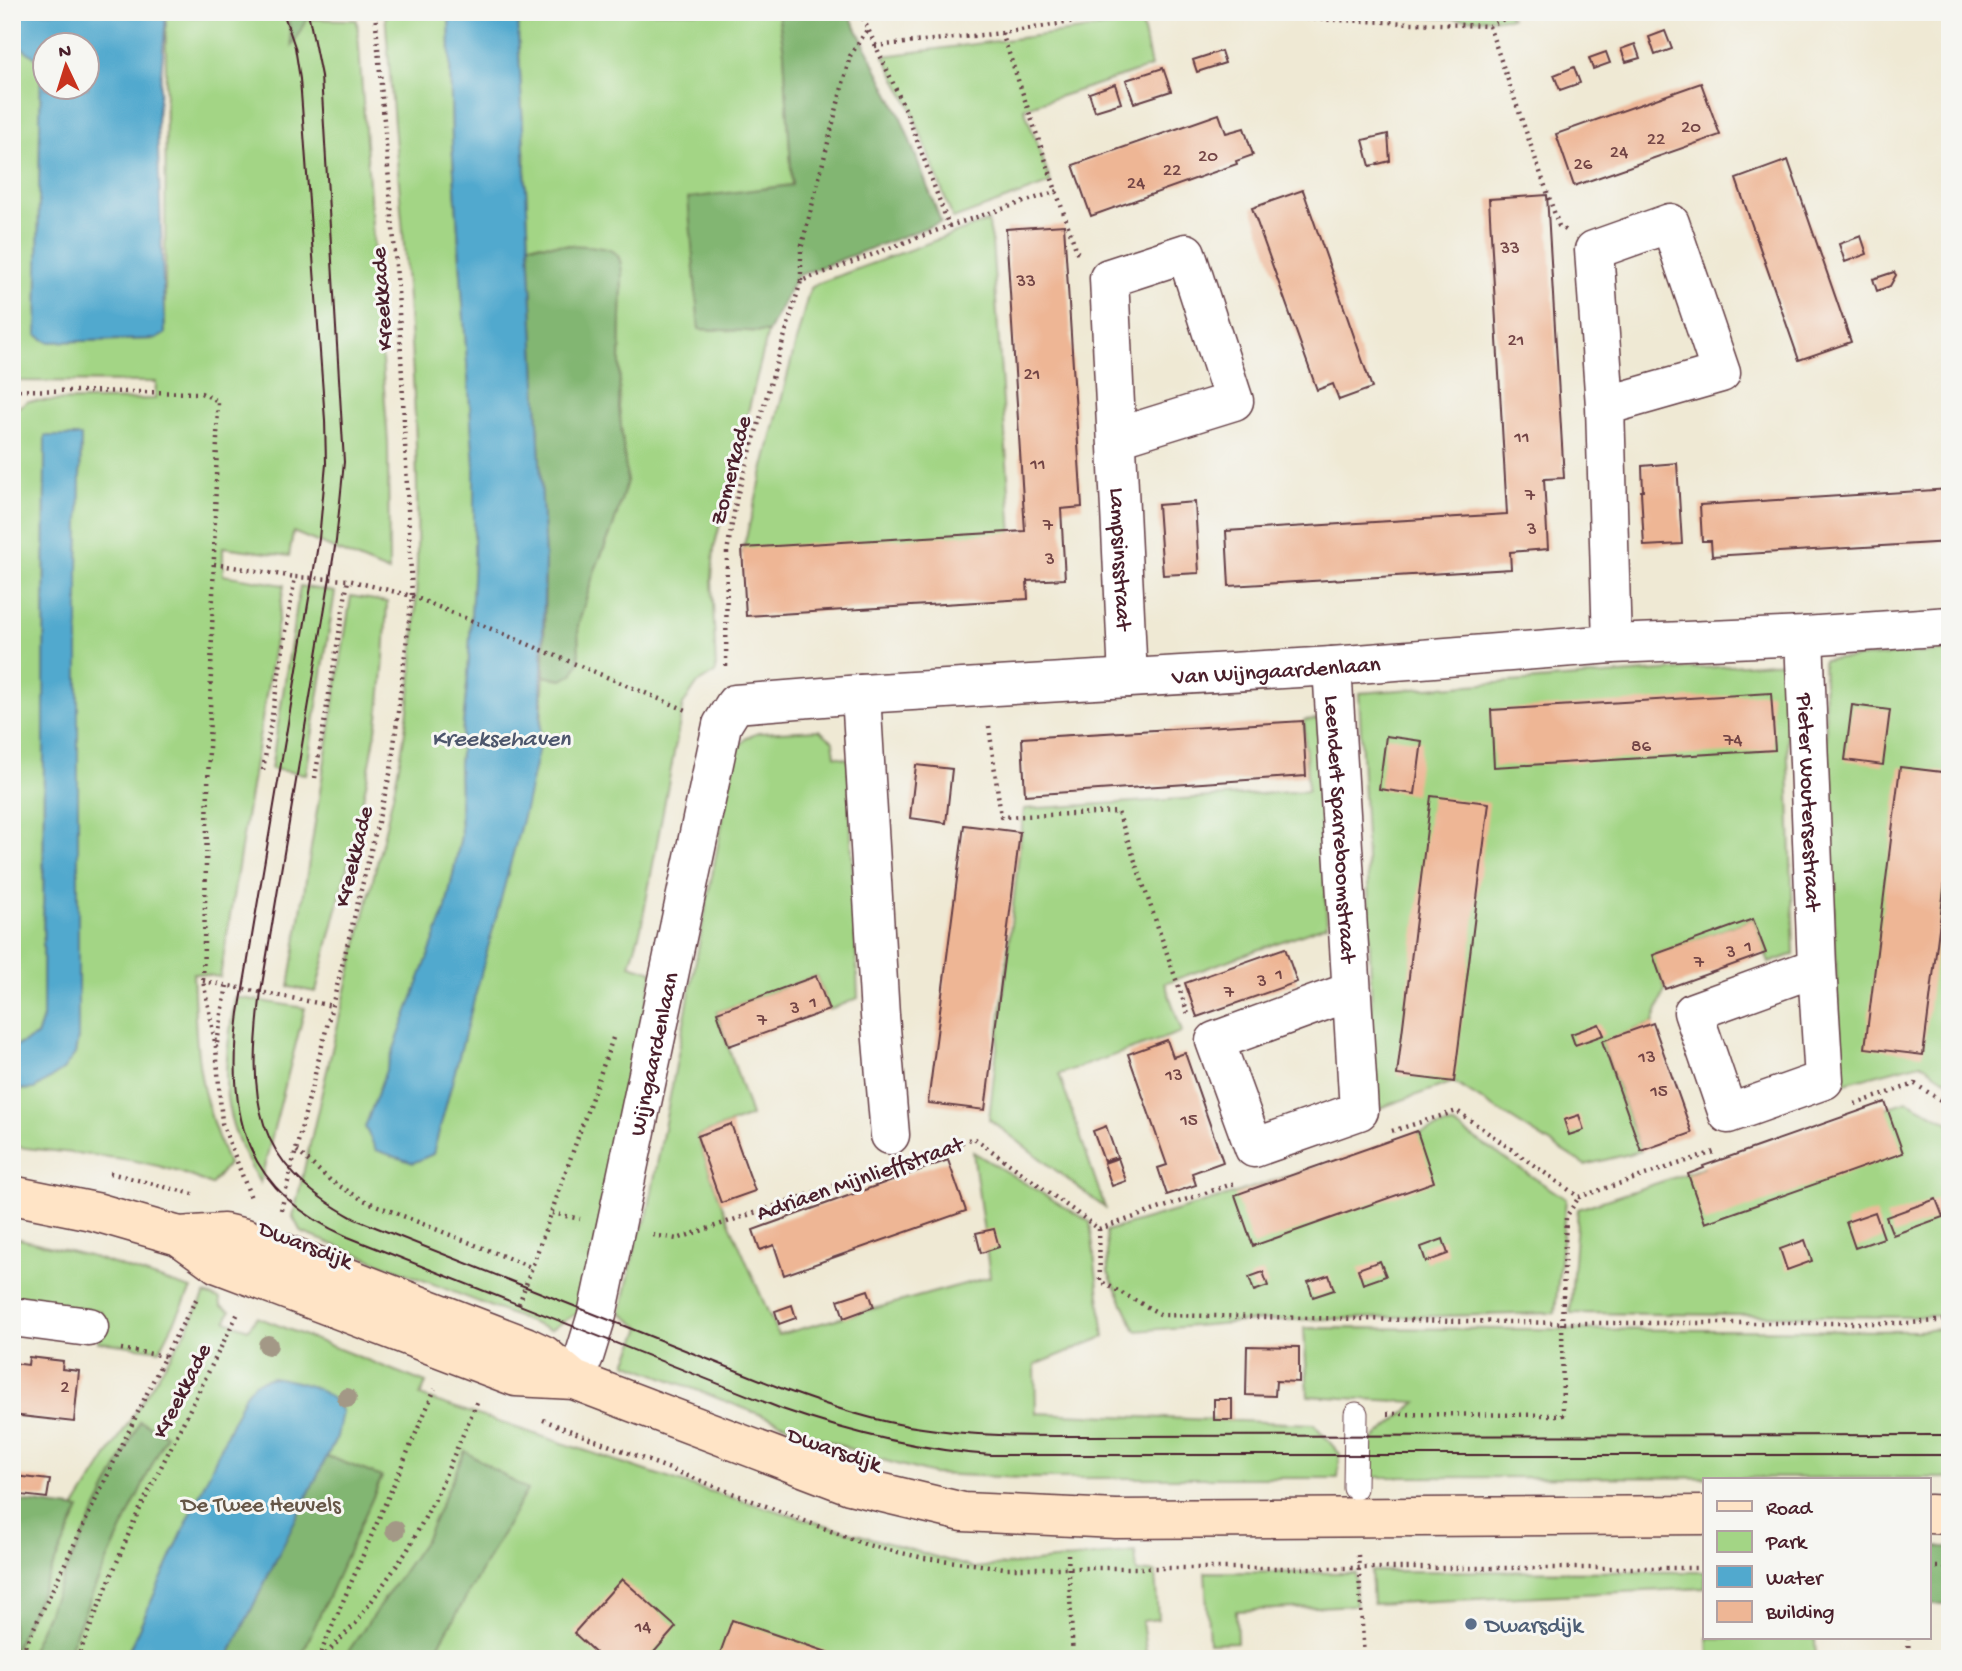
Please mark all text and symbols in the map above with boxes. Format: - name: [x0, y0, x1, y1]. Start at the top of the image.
- north arrow: [32, 32, 102, 102]
- text: N: [58, 41, 72, 64]
- house number: 20: [1681, 117, 1701, 140]
- house number: 22: [1647, 129, 1665, 152]
- house number: 24: [1610, 142, 1628, 165]
- house number: 20: [1198, 146, 1218, 169]
- house number: 26: [1574, 154, 1593, 177]
- house number: 22: [1163, 160, 1181, 183]
- house number: 24: [1127, 173, 1145, 196]
- house number: 33: [1499, 238, 1520, 261]
- street label: Kreekkade: [366, 245, 401, 351]
- house number: 33: [1015, 271, 1036, 294]
- house number: 21: [1508, 330, 1525, 353]
- house number: 21: [1024, 364, 1041, 387]
- street label: Zomerkade: [706, 412, 759, 528]
- house number: 11: [1513, 427, 1530, 450]
- house number: 11: [1029, 454, 1046, 477]
- house number: 7: [1524, 485, 1536, 508]
- street label: Lampsinsstraat: [1102, 487, 1136, 632]
- house number: 7: [1042, 515, 1054, 538]
- house number: 3: [1526, 519, 1537, 542]
- house number: 3: [1044, 549, 1055, 572]
- street label: Van Wijngaardenlaan: [1170, 652, 1382, 693]
- street label: Pieter Woutersestraat: [1789, 692, 1825, 913]
- street label: Leendert Sparreboomstraat: [1317, 694, 1360, 965]
- water label: Kreeksehaven: [432, 726, 571, 755]
- house number: 74: [1723, 730, 1742, 753]
- house number: 86: [1631, 736, 1651, 759]
- street label: Kreekkade: [330, 802, 381, 910]
- house number: 1: [1743, 936, 1752, 959]
- house number: 3: [1725, 942, 1736, 965]
- house number: 7: [1693, 952, 1705, 975]
- house number: 1: [1274, 964, 1283, 987]
- street label: Wijngaardenlaan: [625, 970, 686, 1139]
- house number: 3: [1256, 971, 1267, 994]
- house number: 7: [1223, 982, 1235, 1005]
- house number: 1: [808, 992, 817, 1015]
- house number: 3: [789, 998, 800, 1021]
- house number: 7: [756, 1010, 768, 1033]
- house number: 13: [1637, 1047, 1656, 1070]
- house number: 13: [1164, 1065, 1183, 1088]
- house number: 15: [1649, 1081, 1668, 1104]
- house number: 15: [1179, 1110, 1198, 1133]
- street label: Adriaen Mijnlieffstraat: [753, 1132, 968, 1228]
- street label: Dwarsdijk: [252, 1215, 358, 1277]
- street label: Kreekkade: [148, 1338, 219, 1444]
- house number: 2: [60, 1377, 70, 1400]
- street label: Dwarsdijk: [781, 1422, 887, 1481]
- legend: [1703, 1478, 1930, 1640]
- park label: De Twee Heuvels: [179, 1493, 341, 1520]
- text: Road: [1766, 1498, 1814, 1523]
- text: Park: [1765, 1532, 1809, 1557]
- text: Water: [1766, 1568, 1824, 1593]
- text: Building: [1765, 1602, 1835, 1627]
- place label: Dwarsdijk: [1483, 1614, 1585, 1641]
- marker: Dwarsdijk: [1463, 1616, 1479, 1632]
- house number: 14: [634, 1617, 651, 1640]

